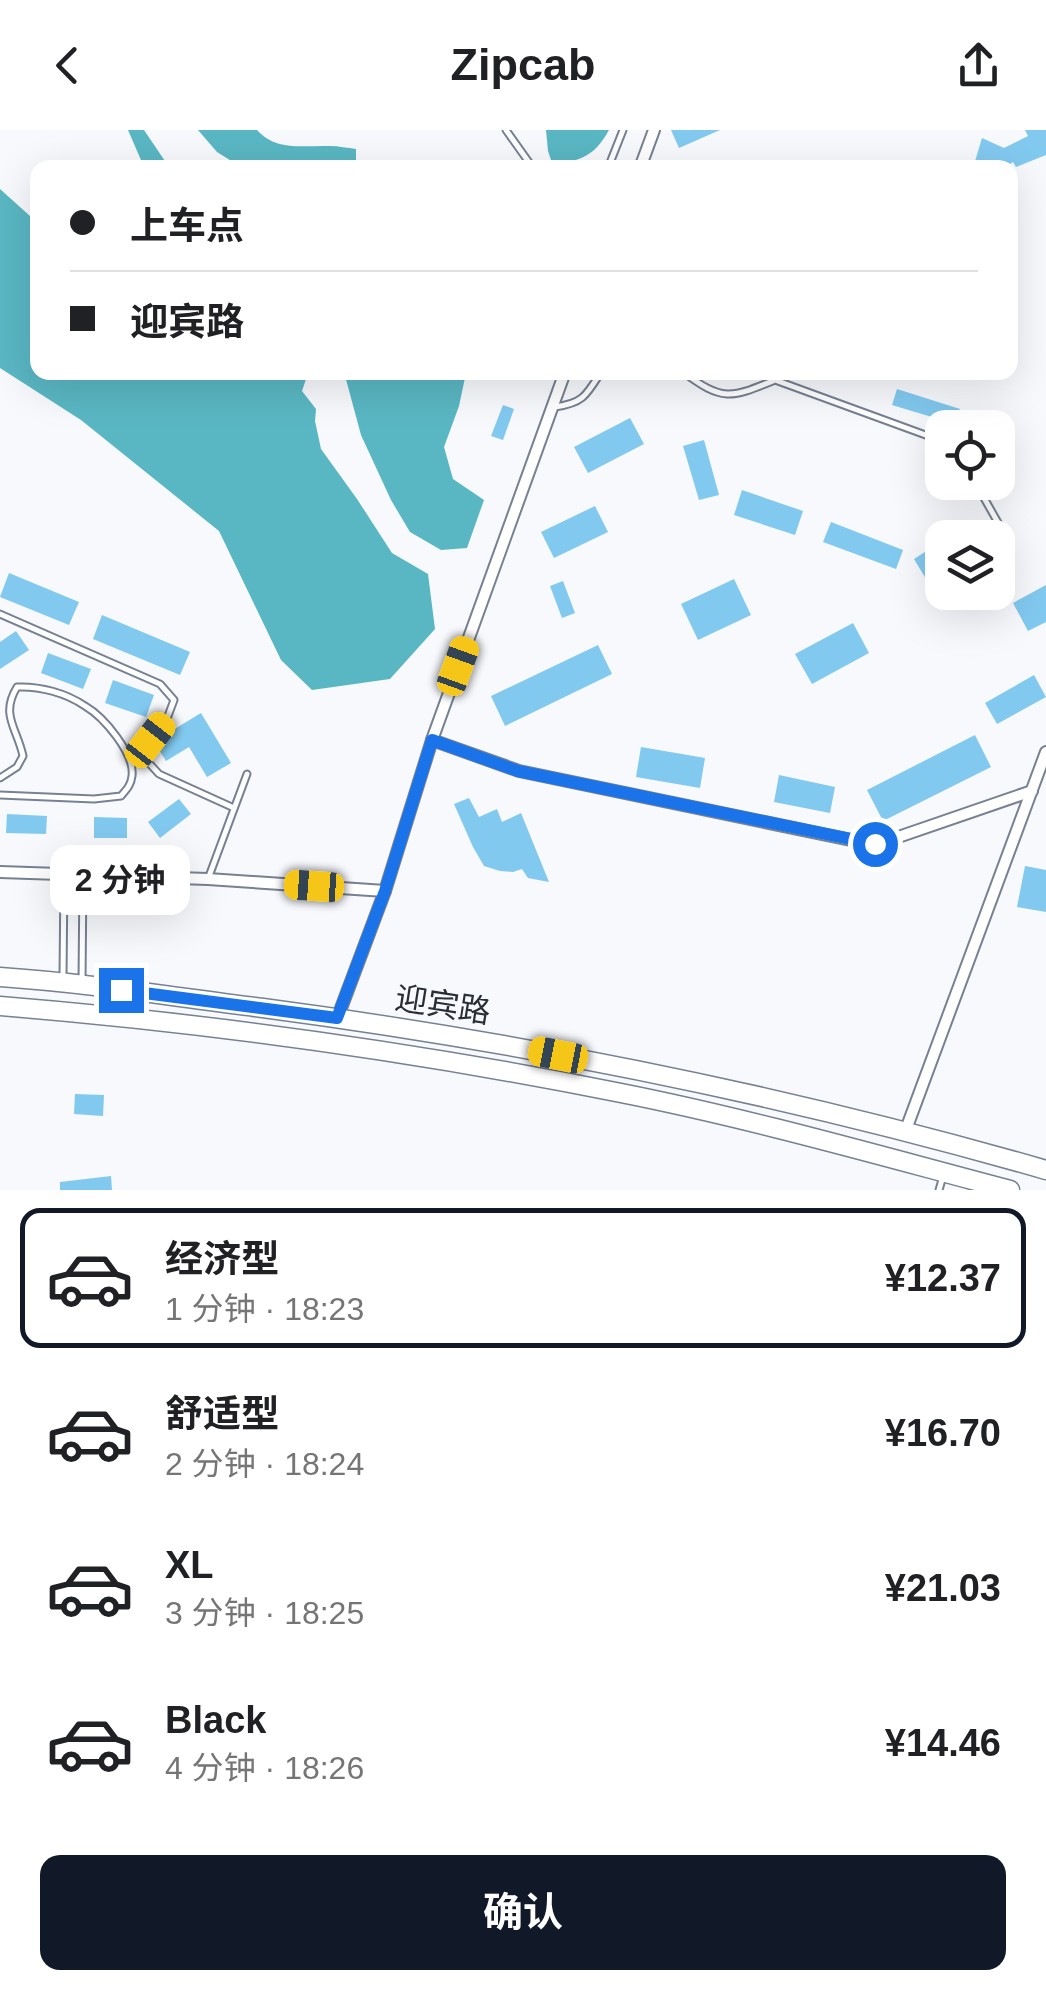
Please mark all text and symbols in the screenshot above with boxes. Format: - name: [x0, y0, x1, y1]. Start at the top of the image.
- icon: back: [40, 38, 95, 93]
- icon: share: [951, 38, 1006, 93]
- text: Zipcab: [450, 39, 596, 90]
- text: 上车点: [130, 205, 244, 247]
- text: 迎宾路: [130, 301, 244, 343]
- map controls: [925, 410, 1015, 610]
- button: locate: [925, 410, 1015, 500]
- button: layers: [925, 520, 1015, 610]
- car: [434, 633, 482, 699]
- car: [120, 707, 180, 773]
- route start: [853, 822, 898, 867]
- callout: 2 分钟: [51, 845, 191, 915]
- text: 2 分钟: [75, 862, 165, 898]
- car: [283, 869, 345, 903]
- route end: [99, 968, 144, 1013]
- street label: 迎宾路: [393, 980, 493, 1030]
- car: [526, 1035, 590, 1075]
- icon: car: [45, 1233, 135, 1323]
- text: 经济型: [165, 1238, 279, 1280]
- text: ¥12.37: [885, 1257, 1001, 1299]
- text: 1 分钟 · 18:23: [165, 1291, 364, 1327]
- icon: car: [45, 1388, 135, 1478]
- text: 舒适型: [165, 1393, 279, 1435]
- text: ¥16.70: [885, 1412, 1001, 1454]
- text: 2 分钟 · 18:24: [165, 1446, 364, 1482]
- icon: car: [45, 1543, 135, 1633]
- text: XL: [165, 1544, 214, 1586]
- text: ¥21.03: [885, 1567, 1001, 1609]
- text: 3 分钟 · 18:25: [165, 1595, 364, 1631]
- icon: car: [45, 1698, 135, 1788]
- text: Black: [165, 1699, 266, 1741]
- text: ¥14.46: [885, 1722, 1001, 1764]
- text: 4 分钟 · 18:26: [165, 1750, 364, 1786]
- button: 确认: [40, 1855, 1006, 1970]

